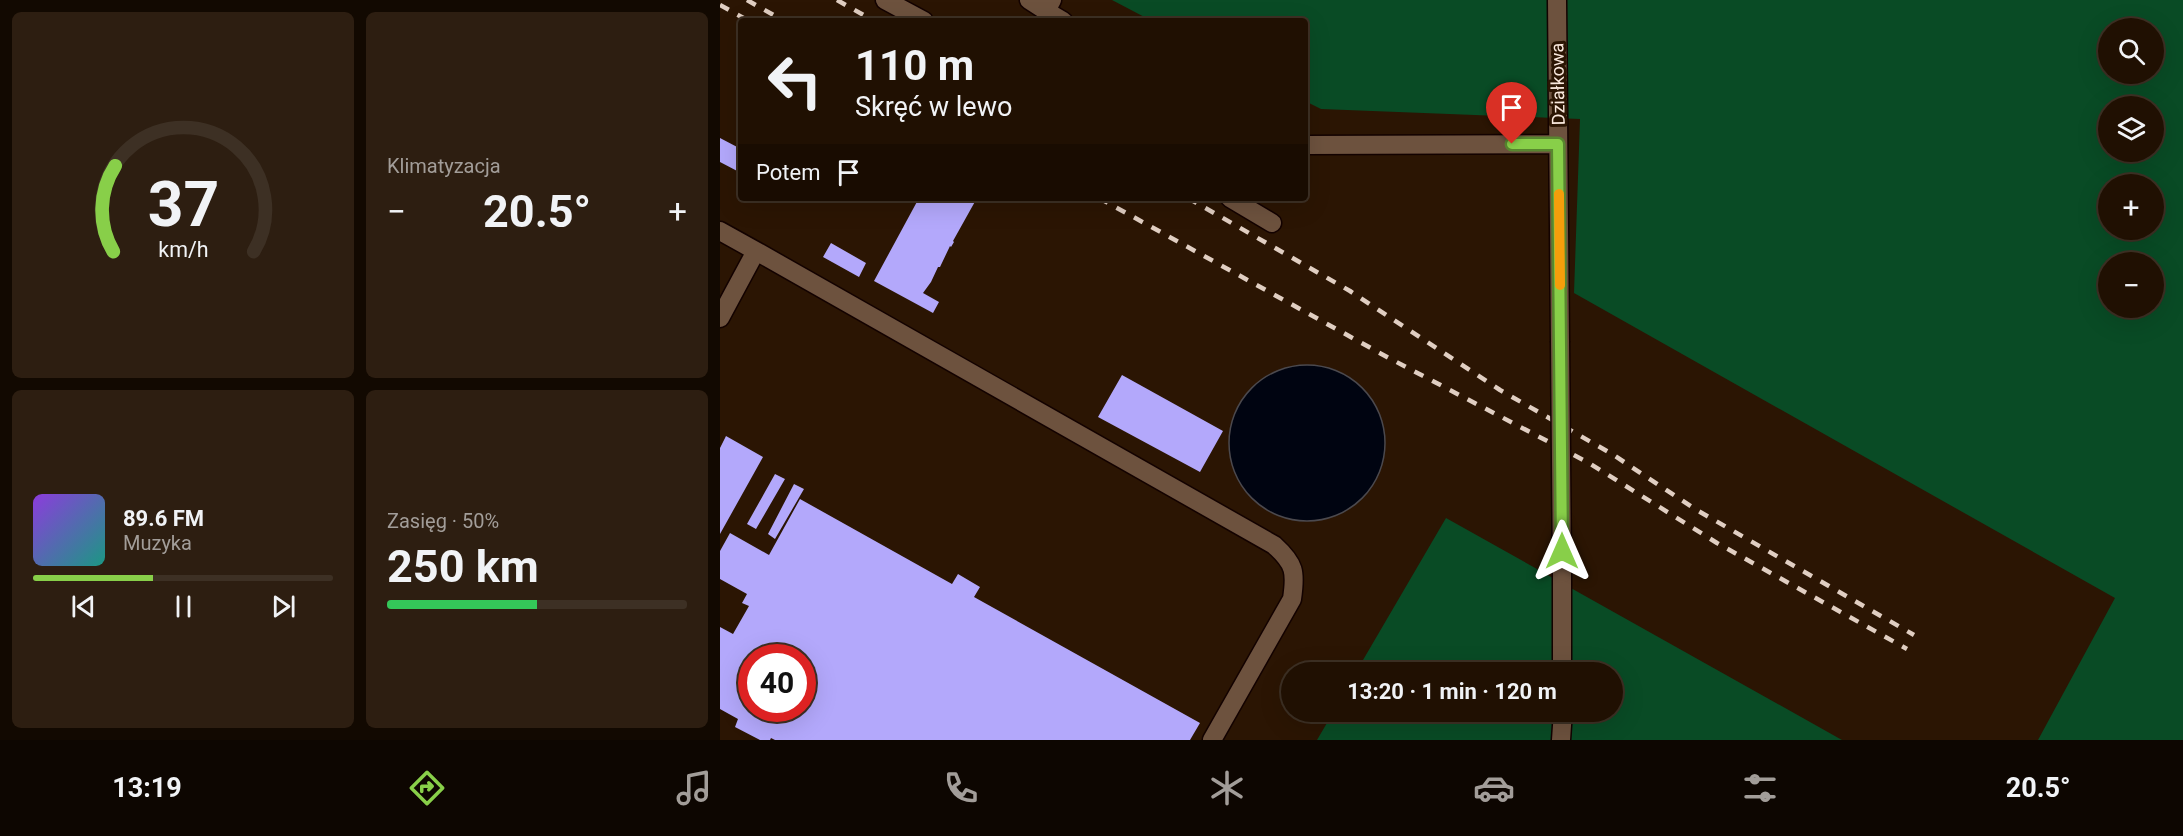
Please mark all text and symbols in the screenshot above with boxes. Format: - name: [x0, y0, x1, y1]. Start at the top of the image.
- map controls: [2098, 18, 2164, 318]
- button: search: [2098, 18, 2164, 84]
- text: 110 m: [855, 41, 974, 90]
- icon: left: [756, 42, 834, 120]
- street label: Działkowa: [1546, 43, 1569, 125]
- pin: [1486, 82, 1537, 144]
- text: Skręć w lewo: [855, 91, 1012, 123]
- icon: arrive: [1495, 91, 1528, 124]
- button: layers: [2098, 96, 2164, 162]
- text: Klimatyzacja: [387, 154, 501, 178]
- icon: arrive: [832, 156, 865, 189]
- text: Potem: [756, 160, 820, 185]
- text: 37: [147, 168, 219, 241]
- button: +: [2098, 174, 2164, 240]
- text: 20.5°: [483, 185, 591, 238]
- text: −: [387, 192, 406, 231]
- text: +: [668, 192, 687, 231]
- text: km/h: [158, 237, 208, 262]
- button: −: [2098, 252, 2164, 318]
- text: 89.6 FM: [123, 506, 204, 531]
- text: Zasięg · 50%: [387, 509, 499, 533]
- position arrow: [1530, 519, 1594, 583]
- text: Muzyka: [123, 531, 192, 555]
- text: 250 km: [387, 540, 539, 593]
- icon: previous: [67, 590, 100, 623]
- icon: pause: [167, 590, 200, 623]
- icon: next: [267, 590, 300, 623]
- speed limit sign: 40: [738, 644, 816, 722]
- text: 13:20 · 1 min · 120 m: [1347, 679, 1557, 704]
- icon: directions: [406, 767, 448, 809]
- icon: music: [673, 767, 715, 809]
- icon: phone: [940, 767, 982, 809]
- icon: climate: [1206, 767, 1248, 809]
- icon: car: [1473, 767, 1515, 809]
- icon: filters: [1739, 767, 1781, 809]
- text: 13:19: [112, 772, 182, 804]
- text: 20.5°: [2006, 772, 2071, 804]

